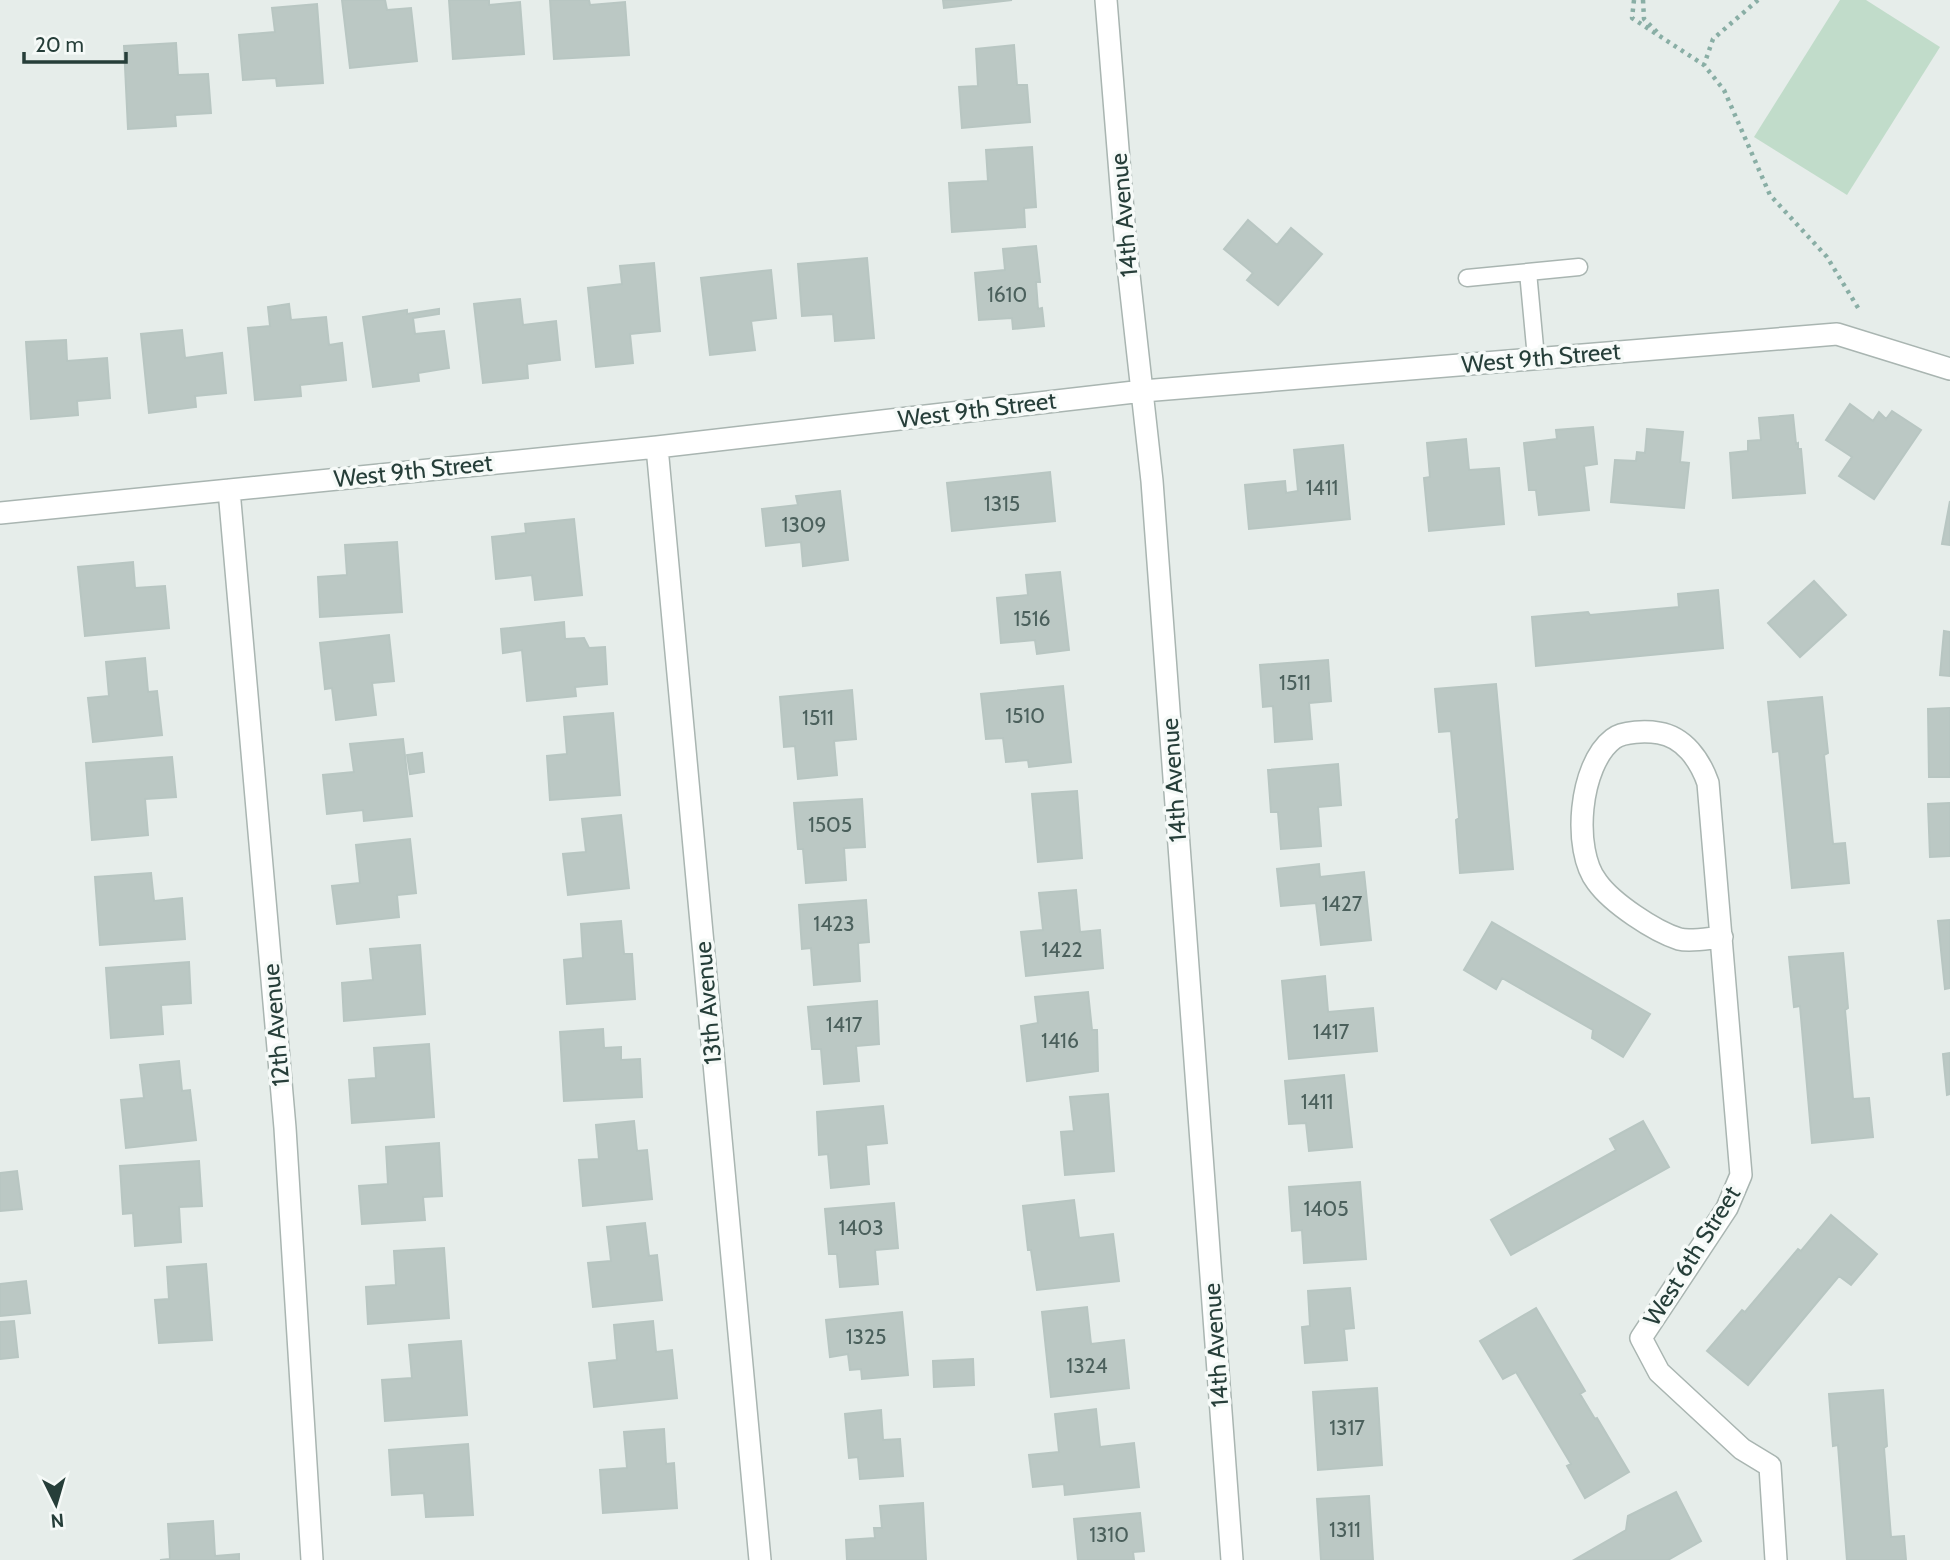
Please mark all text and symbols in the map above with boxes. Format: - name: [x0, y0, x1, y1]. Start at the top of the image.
- scale bar: [24, 21, 126, 65]
- text: 20 m: [35, 32, 84, 57]
- street label: 14th Avenue: [1104, 152, 1143, 278]
- house number: 1610: [987, 282, 1027, 307]
- street label: West 9th Street: [1460, 336, 1622, 379]
- street label: West 9th Street: [896, 385, 1058, 434]
- street label: West 9th Street: [332, 448, 494, 493]
- house number: 1411: [1306, 475, 1338, 500]
- house number: 1315: [984, 491, 1020, 516]
- house number: 1309: [782, 512, 826, 537]
- house number: 1516: [1014, 606, 1051, 631]
- house number: 1511: [1279, 670, 1311, 695]
- house number: 1510: [1005, 703, 1045, 728]
- house number: 1511: [802, 705, 834, 730]
- street label: 14th Avenue: [1155, 717, 1192, 843]
- house number: 1505: [808, 812, 852, 837]
- house number: 1427: [1322, 891, 1363, 916]
- house number: 1423: [813, 911, 855, 936]
- house number: 1422: [1042, 937, 1083, 962]
- street label: 13th Avenue: [688, 940, 727, 1066]
- street label: 12th Avenue: [256, 963, 295, 1088]
- house number: 1417: [826, 1012, 863, 1037]
- house number: 1417: [1313, 1019, 1350, 1044]
- house number: 1416: [1041, 1028, 1079, 1053]
- house number: 1411: [1301, 1089, 1333, 1114]
- street label: West 6th Street: [1637, 1181, 1746, 1331]
- house number: 1405: [1303, 1196, 1349, 1221]
- house number: 1403: [838, 1215, 884, 1240]
- street label: 14th Avenue: [1197, 1282, 1234, 1408]
- house number: 1325: [846, 1324, 886, 1349]
- house number: 1324: [1066, 1353, 1108, 1378]
- house number: 1317: [1329, 1415, 1365, 1440]
- north arrow: [21, 1469, 91, 1539]
- text: N: [50, 1508, 65, 1532]
- house number: 1311: [1329, 1517, 1361, 1542]
- house number: 1310: [1089, 1522, 1129, 1547]

